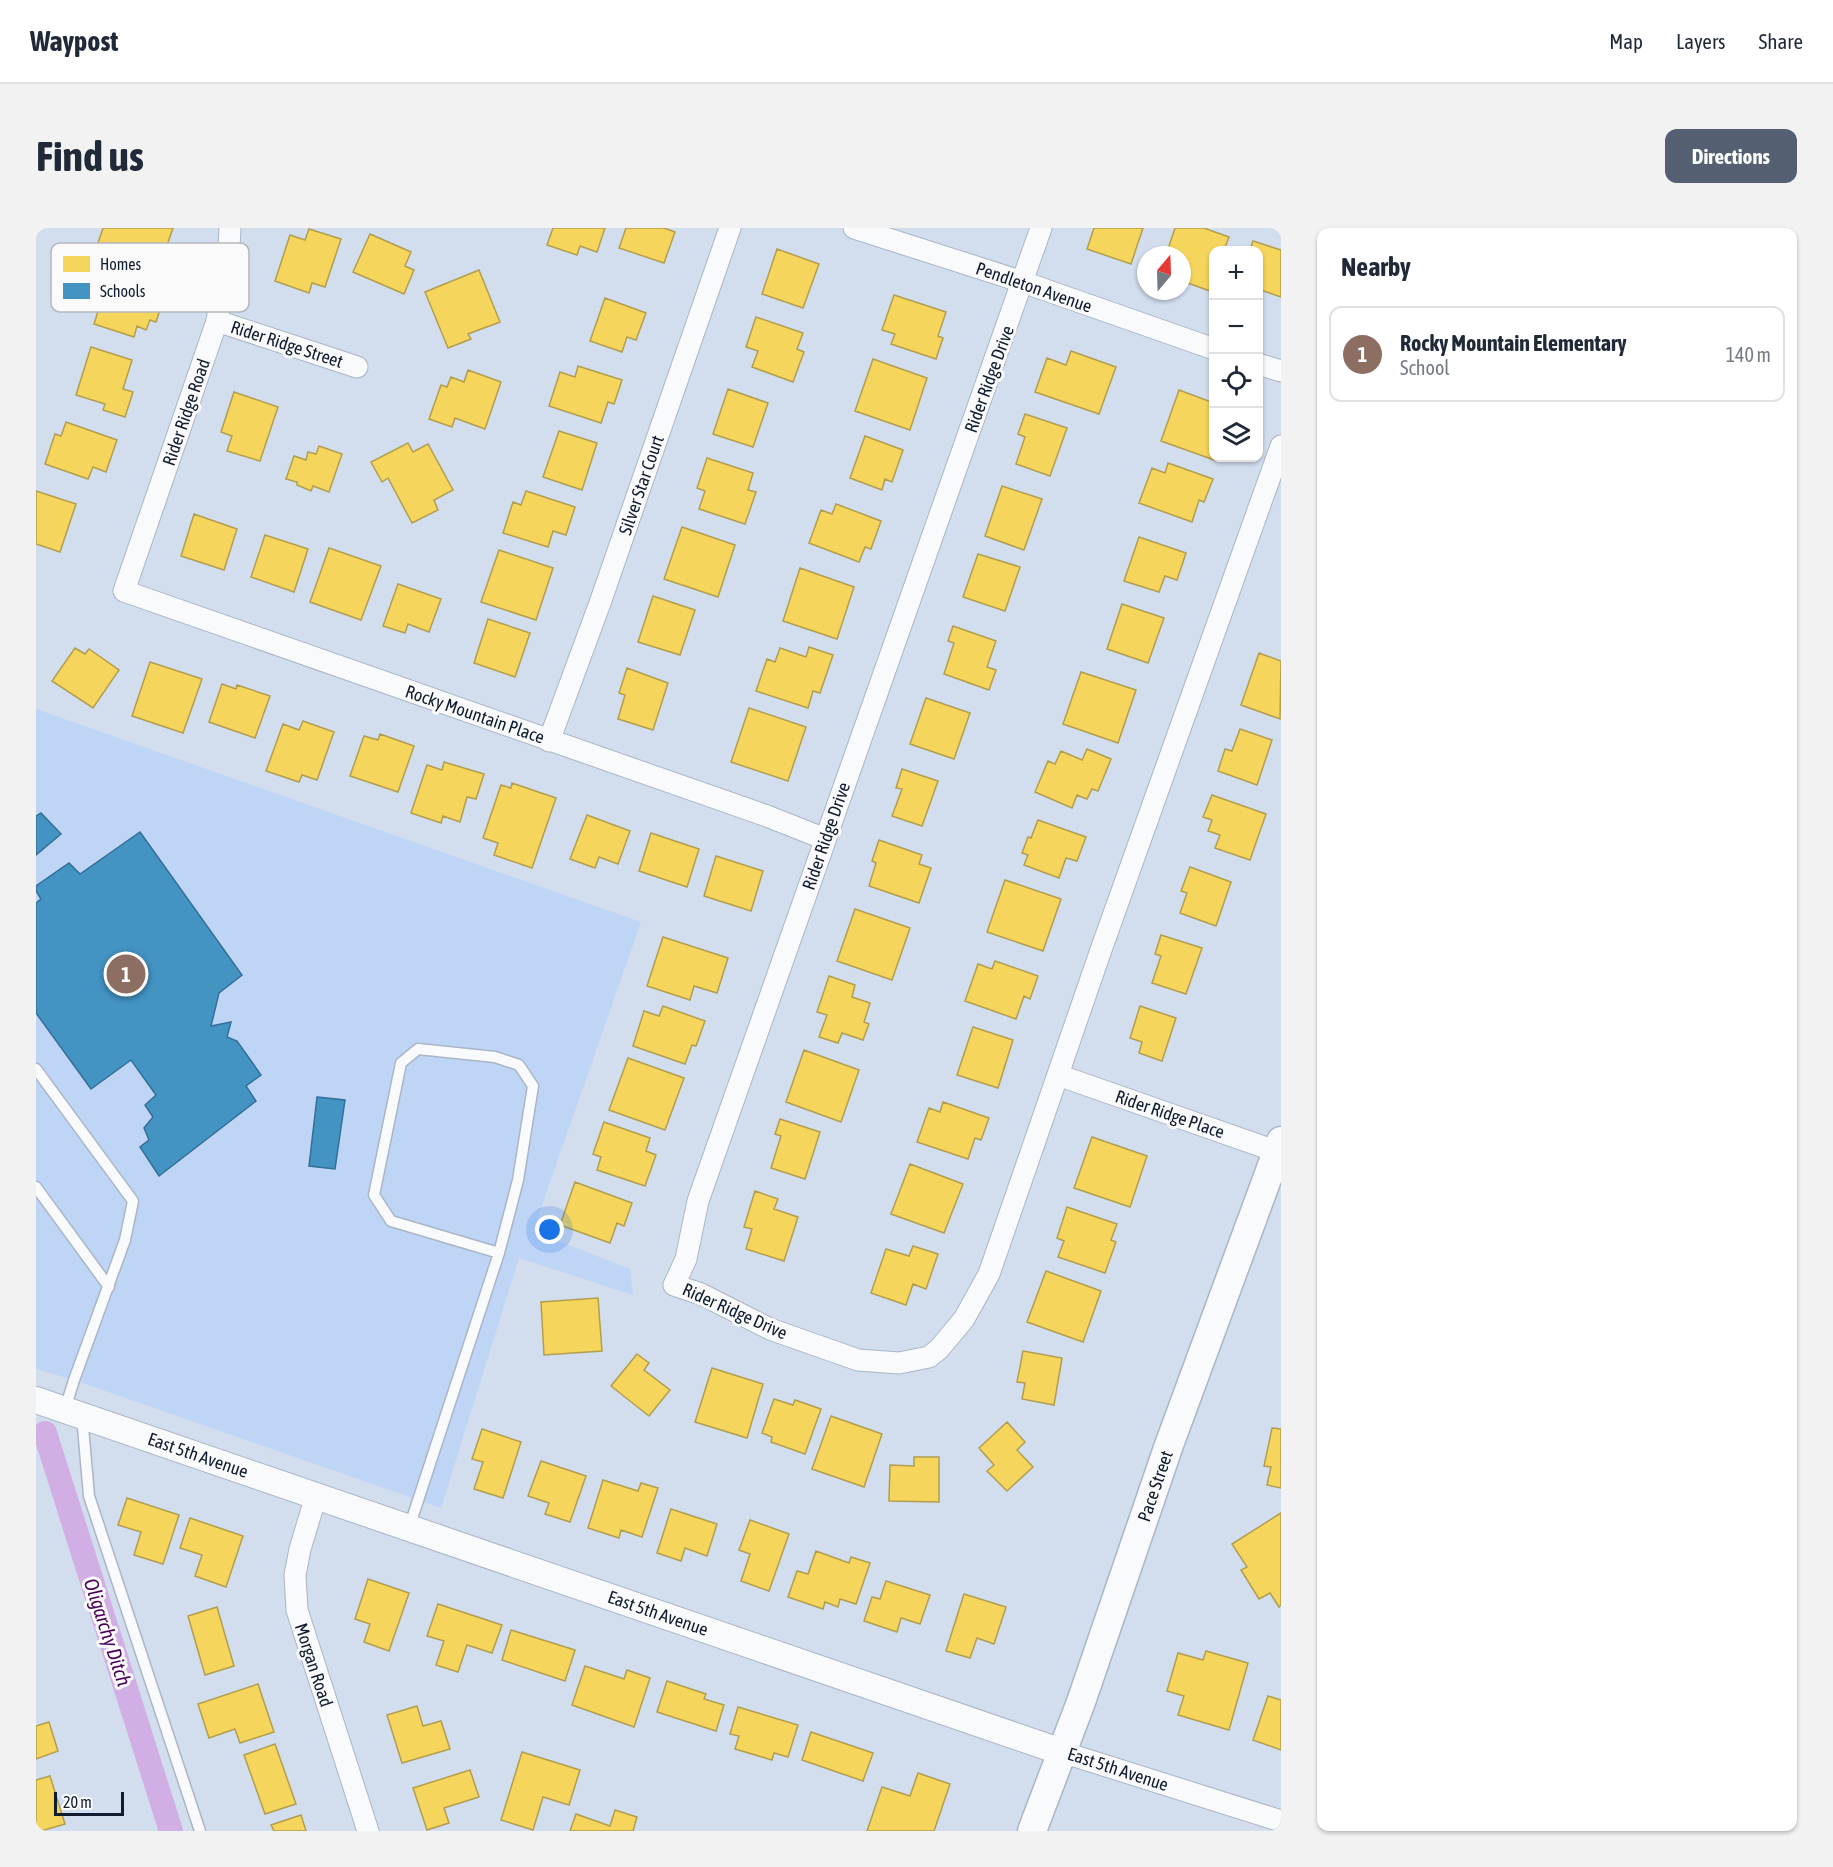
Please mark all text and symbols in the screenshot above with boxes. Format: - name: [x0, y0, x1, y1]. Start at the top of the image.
- text: Waypost: [30, 25, 118, 57]
- text: Map: [1609, 29, 1643, 53]
- text: Layers: [1676, 29, 1726, 53]
- text: Share: [1759, 29, 1803, 53]
- button: Directions: [1665, 129, 1797, 183]
- text: Find us: [36, 132, 144, 180]
- legend: [51, 243, 249, 312]
- north arrow: [1137, 246, 1191, 300]
- map controls: [1209, 246, 1263, 462]
- button: +: [1209, 246, 1263, 300]
- text: Nearby: [1341, 252, 1411, 282]
- text: Homes: [100, 255, 142, 273]
- street label: Pendleton Avenue: [973, 257, 1095, 317]
- text: Schools: [100, 282, 146, 300]
- button: −: [1209, 300, 1263, 354]
- street label: Rider Ridge Street: [228, 316, 346, 372]
- street label: Rider Ridge Drive: [960, 323, 1018, 435]
- text: Rocky Mountain Elementary: [1400, 330, 1627, 356]
- text: 1: [1358, 343, 1367, 366]
- text: 140 m: [1726, 343, 1771, 366]
- button: locate: [1209, 354, 1263, 408]
- street label: Rider Ridge Road: [158, 356, 214, 468]
- text: School: [1400, 356, 1450, 379]
- button: layers: [1209, 408, 1263, 462]
- street label: Silver Star Court: [614, 432, 668, 538]
- street label: Rocky Mountain Place: [403, 680, 547, 748]
- street label: Rider Ridge Drive: [798, 780, 854, 892]
- pin: 1: [106, 952, 146, 996]
- street label: Rider Ridge Place: [1113, 1085, 1227, 1143]
- your location: [535, 1215, 564, 1244]
- street label: Rider Ridge Drive: [679, 1279, 791, 1343]
- street label: East 5th Avenue: [145, 1428, 251, 1482]
- street label: Pace Street: [1133, 1448, 1177, 1524]
- water label: Oligarchy Ditch: [80, 1575, 136, 1689]
- street label: East 5th Avenue: [605, 1586, 711, 1640]
- street label: Morgan Road: [291, 1621, 337, 1709]
- street label: East 5th Avenue: [1065, 1743, 1171, 1795]
- scale bar: [54, 1789, 124, 1816]
- text: 20 m: [63, 1793, 92, 1811]

